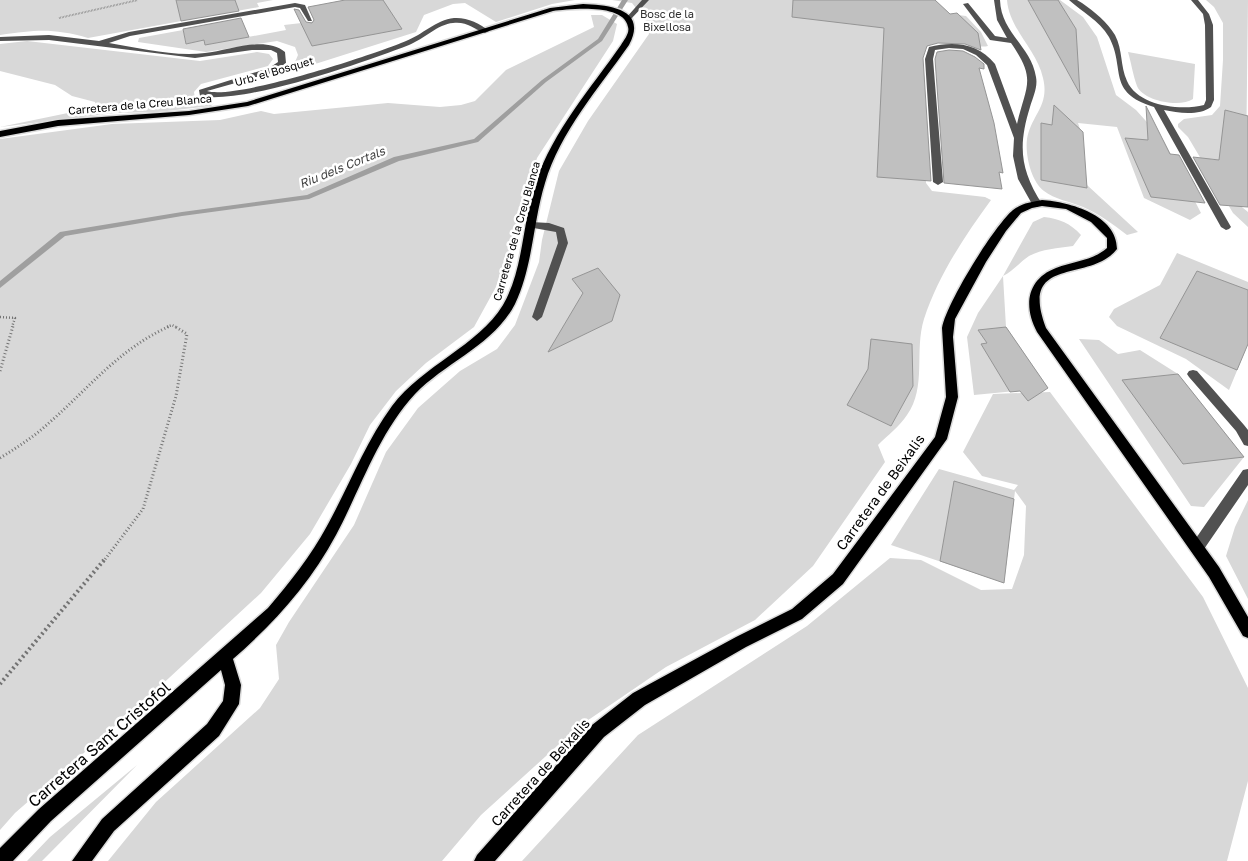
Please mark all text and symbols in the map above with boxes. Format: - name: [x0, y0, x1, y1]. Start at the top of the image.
- park label: Bosc de la Bixellosa: [640, 7, 694, 33]
- street label: Urb. el Bosquet: [233, 54, 315, 88]
- street label: Carretera de la Creu Blanca: [68, 91, 212, 117]
- water label: Riu dels Cortals: [297, 143, 388, 191]
- street label: Carretera de la Creu Blanca: [490, 160, 542, 302]
- street label: Carretera de Beixalis: [832, 431, 928, 553]
- street label: Carretera Sant Cristofol: [24, 677, 174, 811]
- street label: Carretera de Beixalis: [487, 715, 593, 829]

